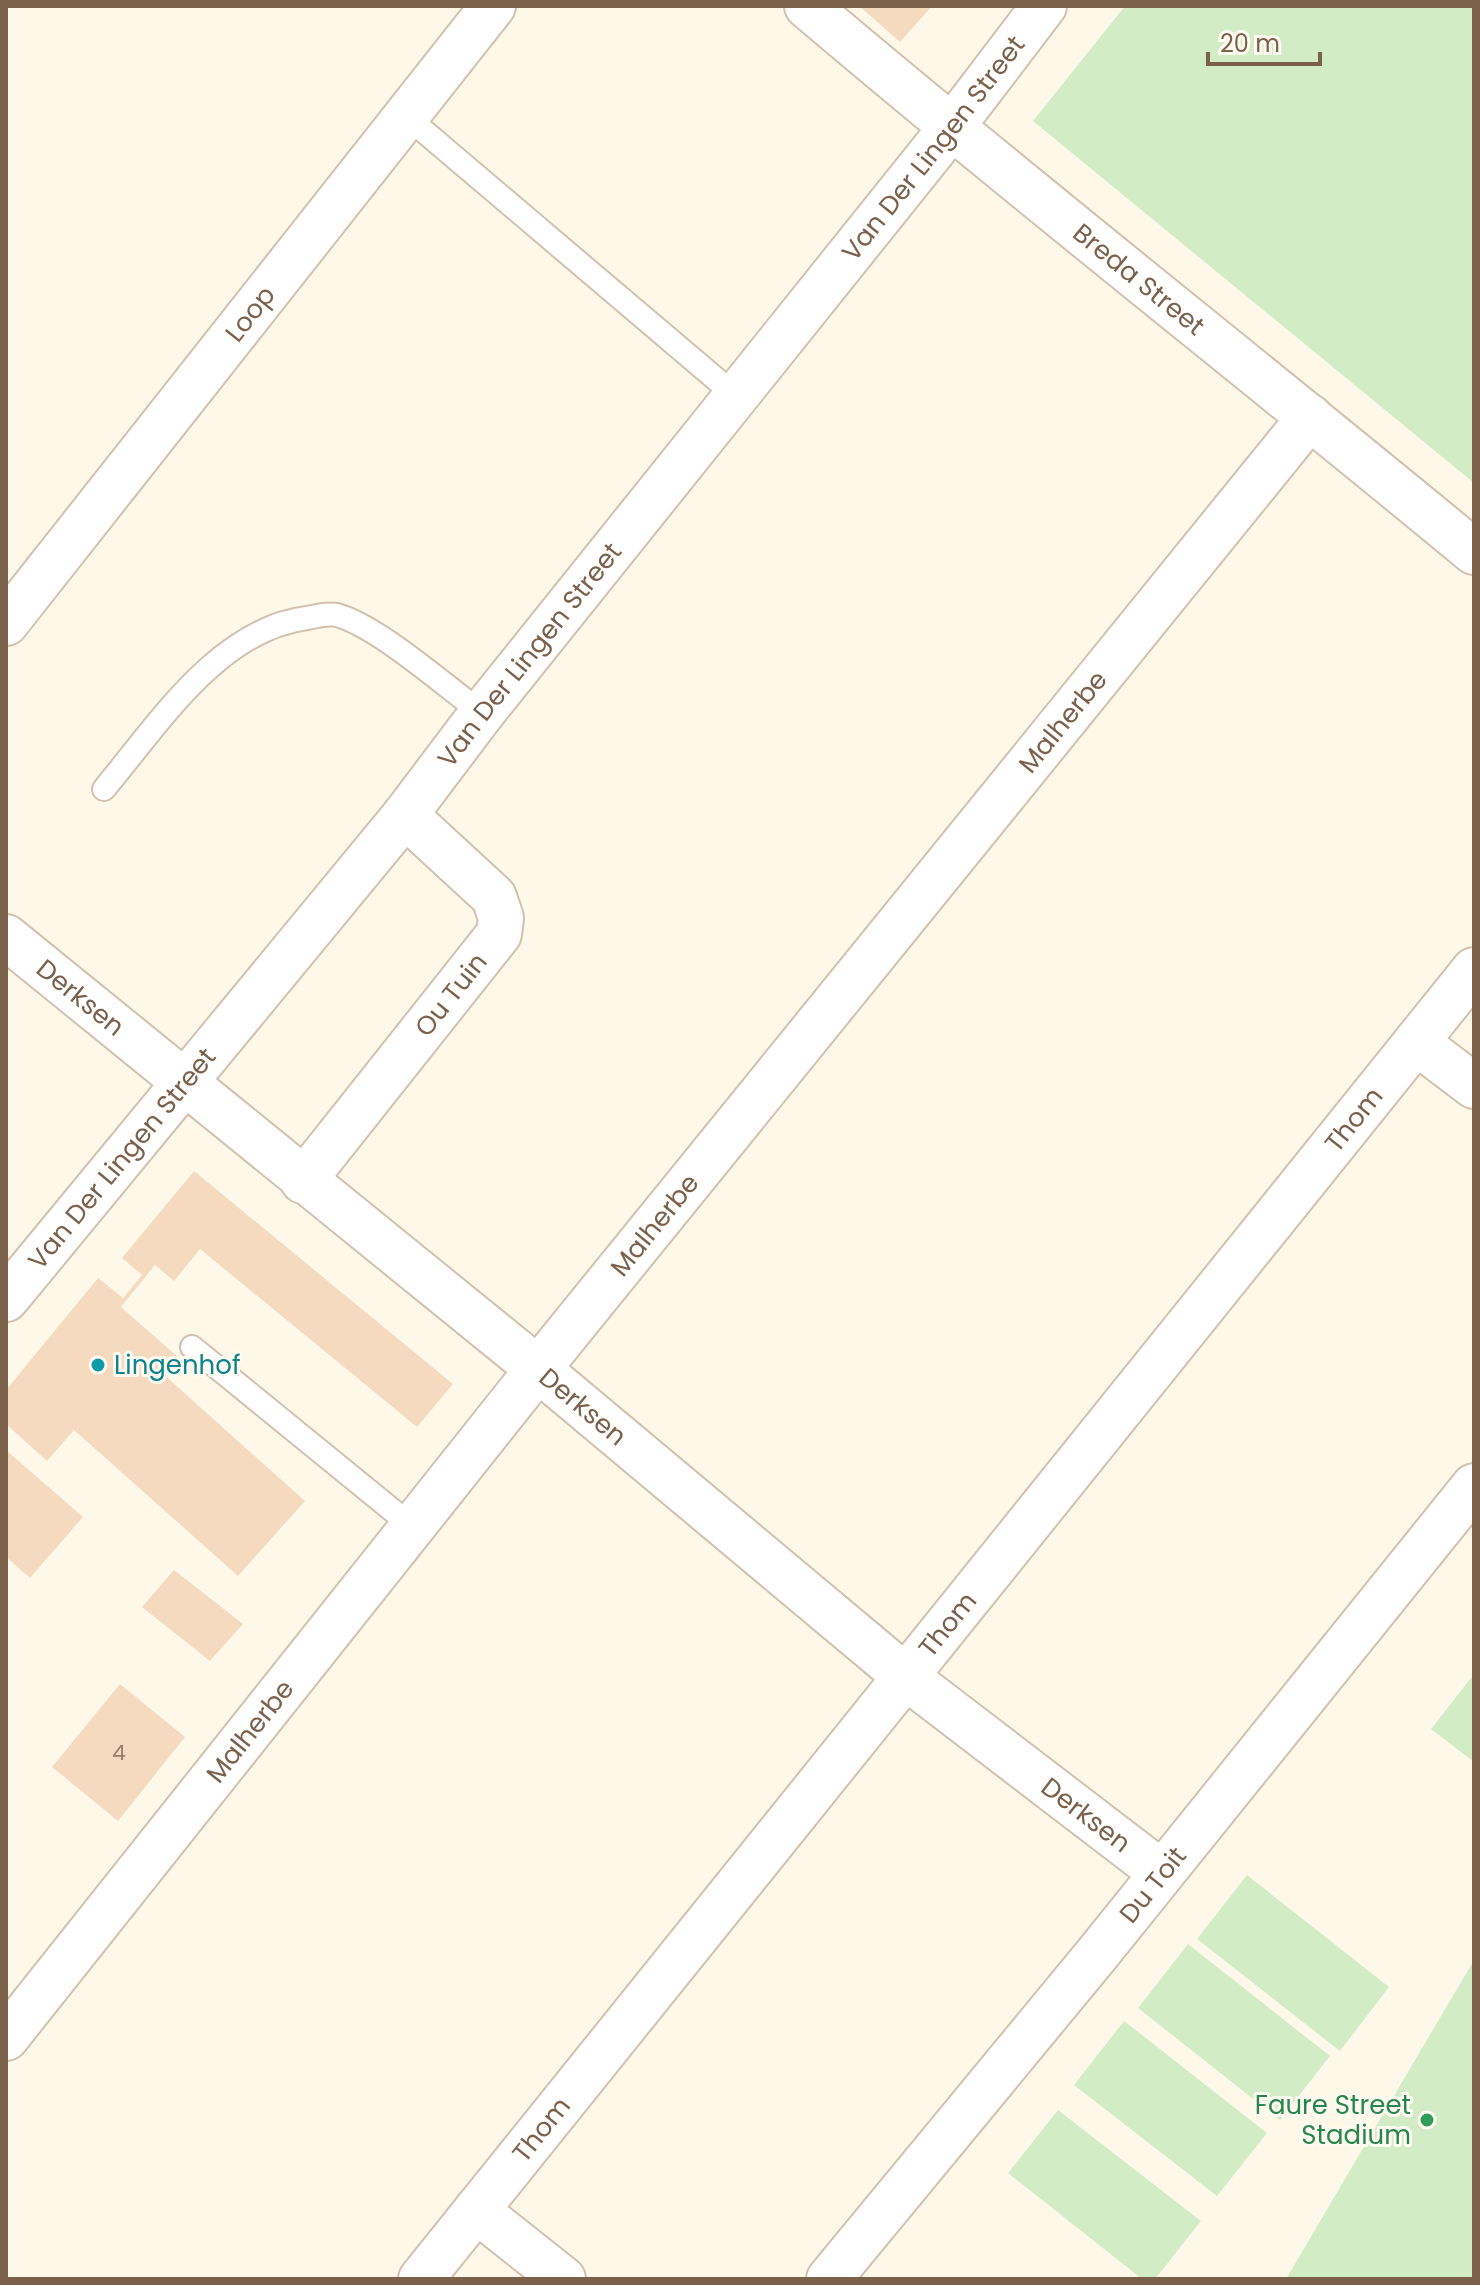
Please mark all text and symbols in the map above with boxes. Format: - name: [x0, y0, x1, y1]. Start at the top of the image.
- scale bar: [1208, 16, 1320, 66]
- text: 20 m: [1220, 27, 1280, 60]
- street label: Van Der Lingen Street: [833, 28, 1033, 269]
- street label: Breda Street: [1065, 215, 1212, 344]
- street label: Loop: [217, 278, 283, 349]
- street label: Van Der Lingen Street: [429, 535, 630, 775]
- street label: Malherbe: [1010, 663, 1115, 781]
- street label: Ou Tuin: [406, 945, 495, 1044]
- street label: Derksen: [29, 951, 132, 1044]
- street label: Van Der Lingen Street: [20, 1040, 224, 1277]
- street label: Thom: [1316, 1079, 1391, 1160]
- street label: Malherbe: [602, 1166, 707, 1284]
- place label: Lingenhof: [114, 1347, 240, 1383]
- marker: Lingenhof: [89, 1356, 107, 1374]
- street label: Derksen: [532, 1360, 634, 1454]
- street label: Thom: [910, 1584, 985, 1665]
- street label: Malherbe: [198, 1672, 302, 1790]
- house number: 4: [112, 1737, 126, 1768]
- street label: Derksen: [1034, 1769, 1138, 1861]
- street label: Du Toit: [1111, 1839, 1195, 1931]
- place label: Faure Street Stadium: [1255, 2087, 1411, 2153]
- street label: Thom: [504, 2089, 579, 2170]
- marker: Faure Street Stadium: [1418, 2111, 1436, 2129]

